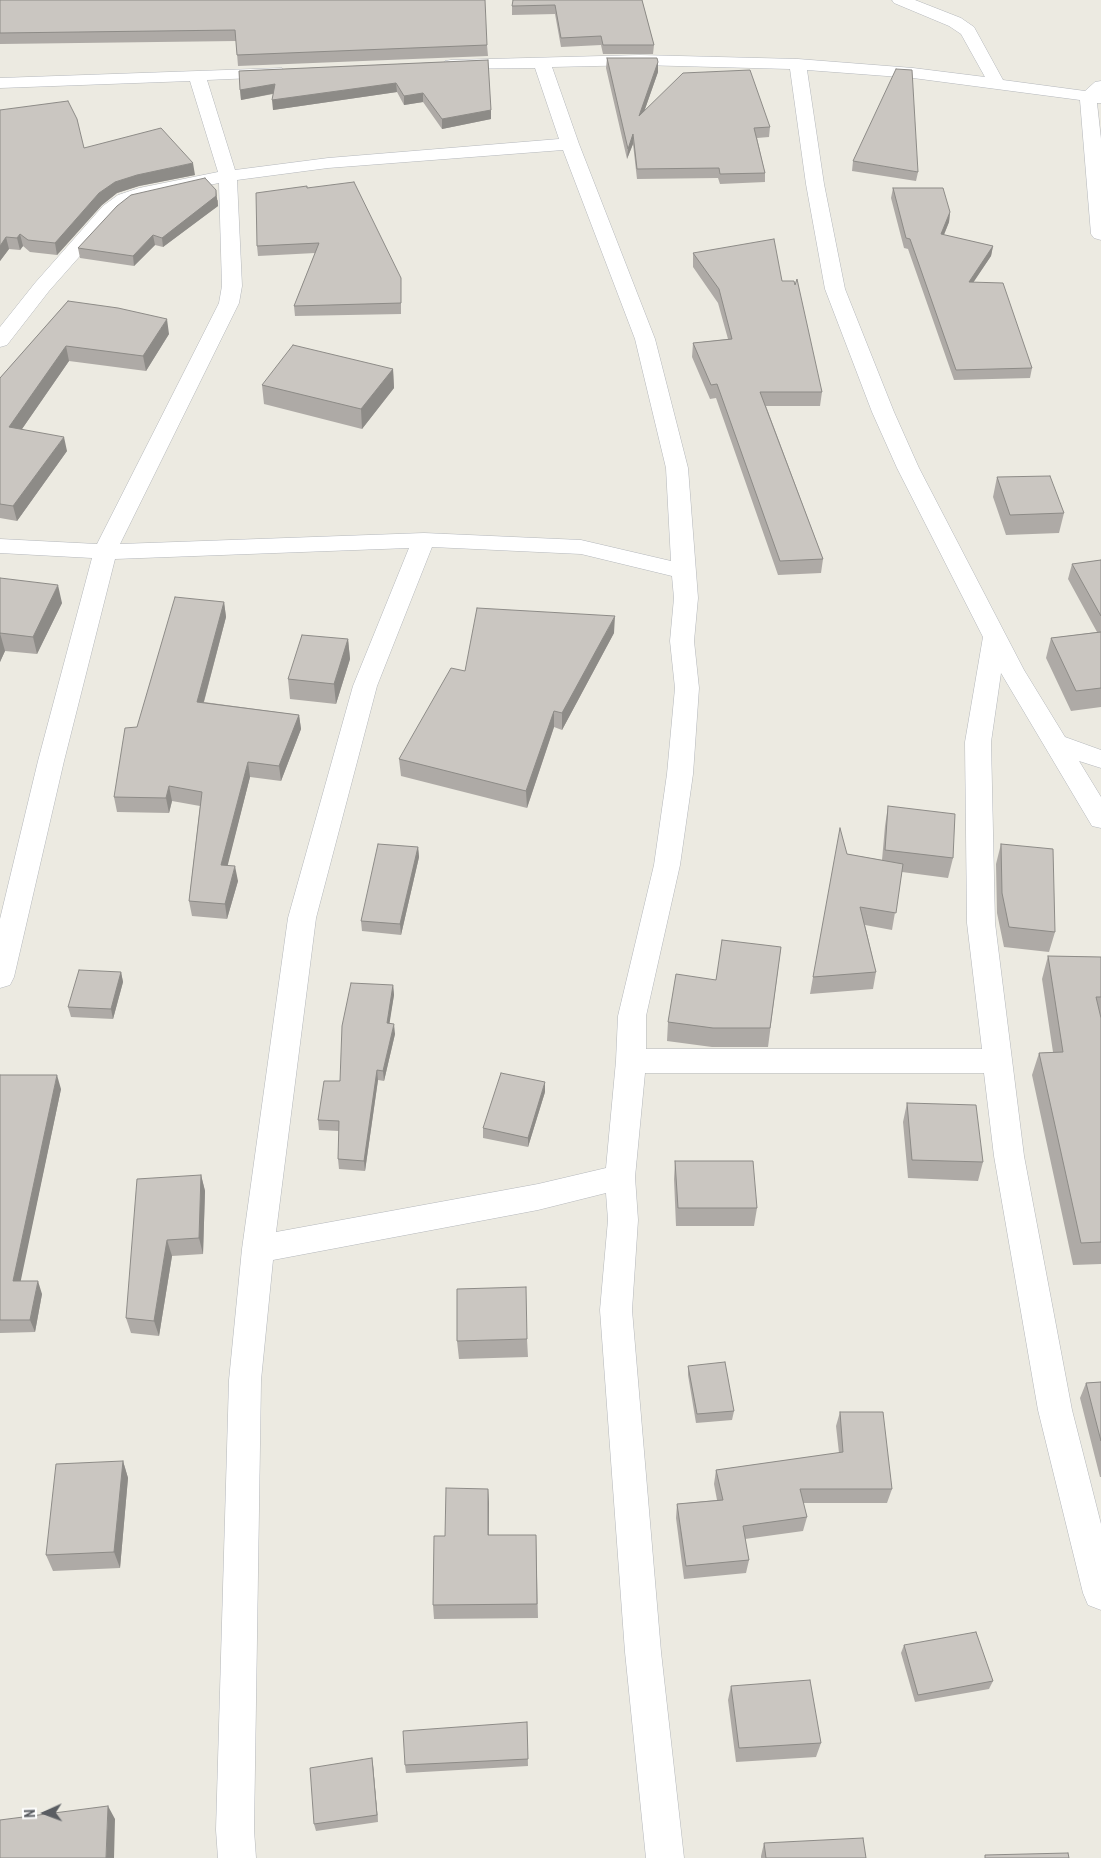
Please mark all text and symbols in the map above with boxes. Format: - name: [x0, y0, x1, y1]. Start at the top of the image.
- north arrow: [20, 1788, 70, 1838]
- text: N: [22, 1809, 38, 1818]

